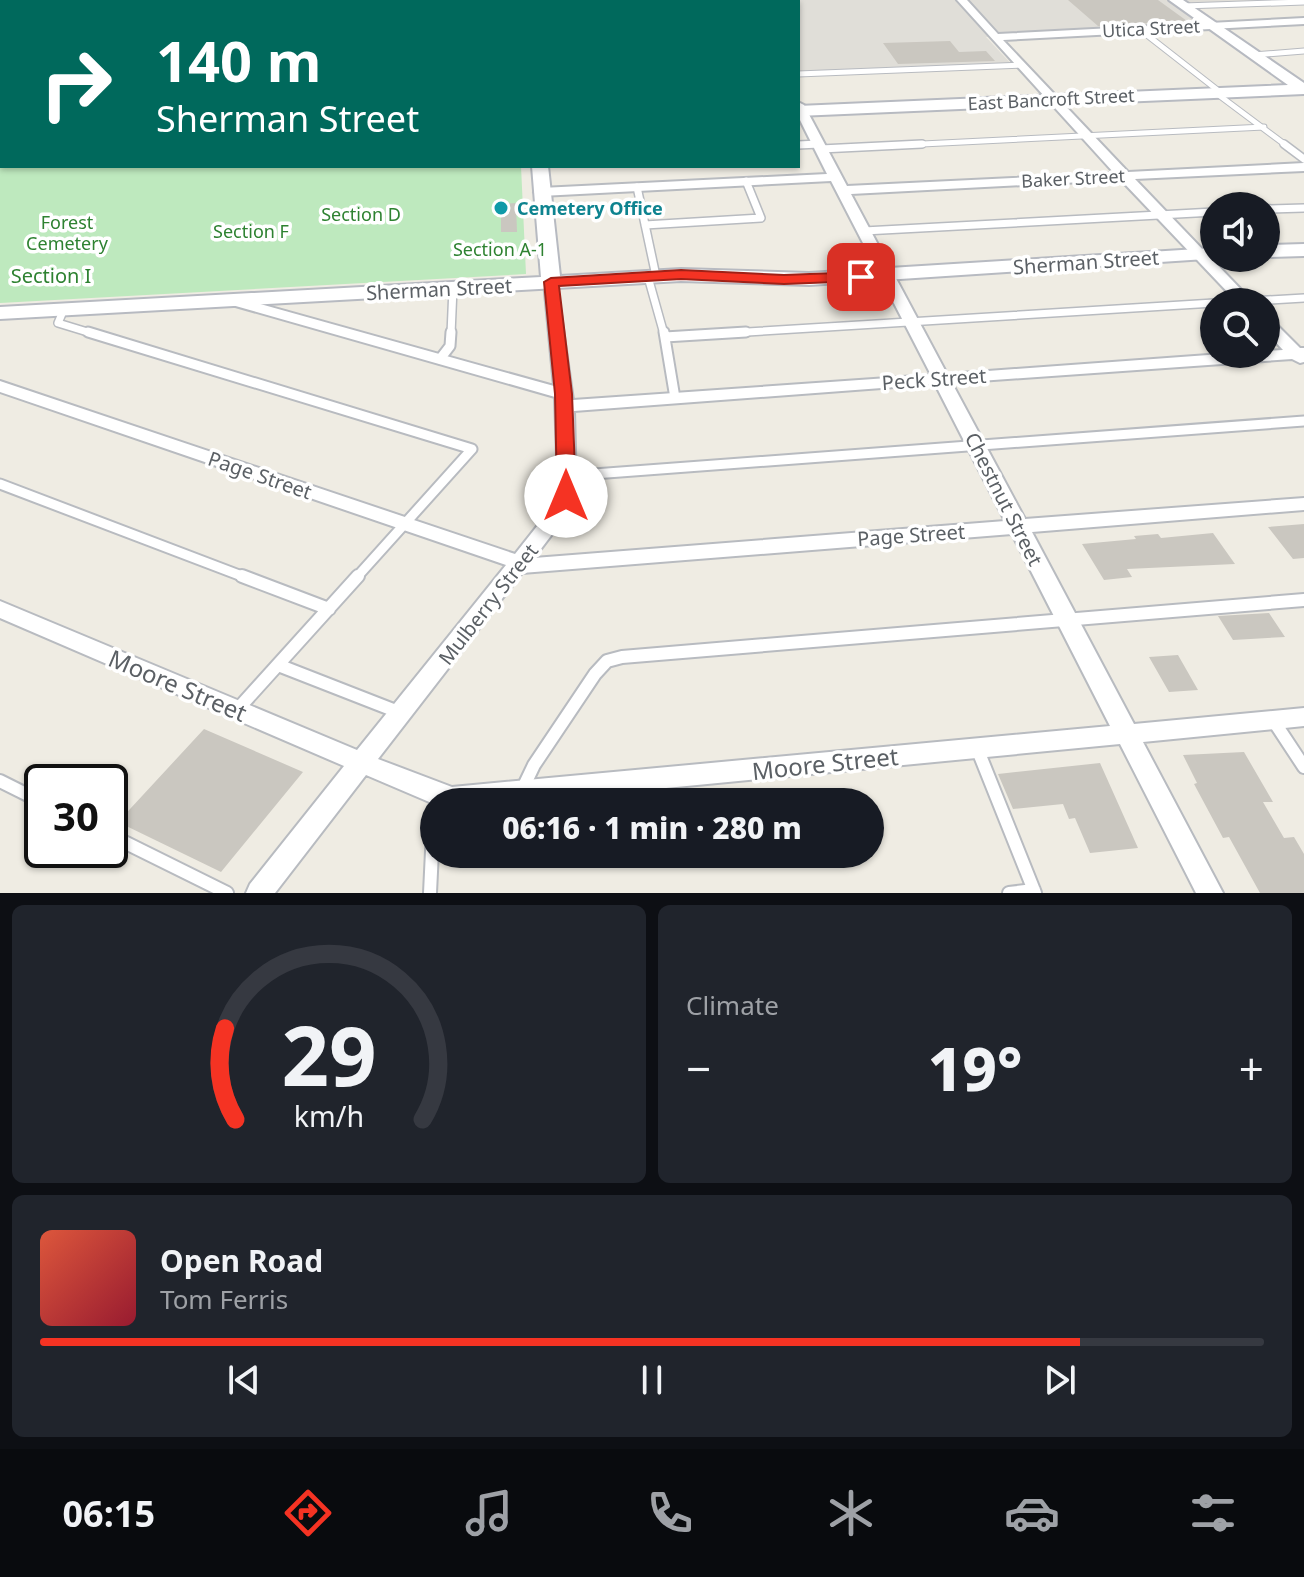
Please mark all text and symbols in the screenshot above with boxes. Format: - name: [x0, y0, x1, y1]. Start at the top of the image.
- street label: Utica Street: [1101, 13, 1201, 43]
- text: 140 m: [156, 22, 321, 98]
- icon: right: [24, 32, 128, 136]
- street label: East Bancroft Street: [967, 83, 1136, 115]
- text: Sherman Street: [156, 94, 419, 143]
- street label: Baker Street: [1020, 163, 1126, 193]
- map controls: [1200, 192, 1280, 368]
- button: sound: [1200, 192, 1280, 272]
- place label: Cemetery Office: [517, 196, 663, 220]
- marker: Cemetery Office: [492, 199, 510, 217]
- park label: Section D: [321, 202, 401, 226]
- park label: Forest Cemetery: [26, 210, 109, 255]
- park label: Section F: [213, 219, 289, 243]
- park label: Section A-1: [453, 237, 547, 261]
- pin: [827, 243, 895, 311]
- street label: Sherman Street: [1012, 243, 1160, 281]
- icon: arrive: [839, 255, 883, 299]
- park label: Section I: [11, 262, 91, 289]
- street label: Sherman Street: [365, 272, 513, 306]
- button: search: [1200, 288, 1280, 368]
- street label: Peck Street: [881, 362, 987, 396]
- street label: Chestnut Street: [959, 428, 1049, 570]
- street label: Page Street: [205, 445, 315, 505]
- position arrow: [524, 454, 608, 538]
- street label: Page Street: [856, 518, 966, 552]
- street label: Mulberry Street: [432, 538, 544, 670]
- street label: Moore Street: [104, 641, 252, 729]
- street label: Moore Street: [750, 739, 900, 787]
- speed limit sign: 30: [24, 764, 128, 868]
- text: 06:16 · 1 min · 280 m: [502, 807, 802, 848]
- text: Climate: [686, 987, 779, 1023]
- text: 29: [281, 997, 377, 1110]
- text: 19°: [928, 1027, 1022, 1109]
- text: −: [686, 1038, 711, 1098]
- text: +: [1239, 1038, 1264, 1098]
- text: km/h: [294, 1096, 364, 1135]
- text: Open Road: [160, 1240, 323, 1281]
- text: Tom Ferris: [160, 1281, 288, 1317]
- icon: previous: [222, 1358, 266, 1402]
- icon: pause: [630, 1358, 674, 1402]
- icon: next: [1038, 1358, 1082, 1402]
- icon: directions: [280, 1485, 336, 1541]
- icon: music: [461, 1485, 517, 1541]
- icon: phone: [642, 1485, 698, 1541]
- icon: climate: [823, 1485, 879, 1541]
- icon: car: [1004, 1485, 1060, 1541]
- icon: filters: [1185, 1485, 1241, 1541]
- text: 06:15: [63, 1489, 155, 1538]

